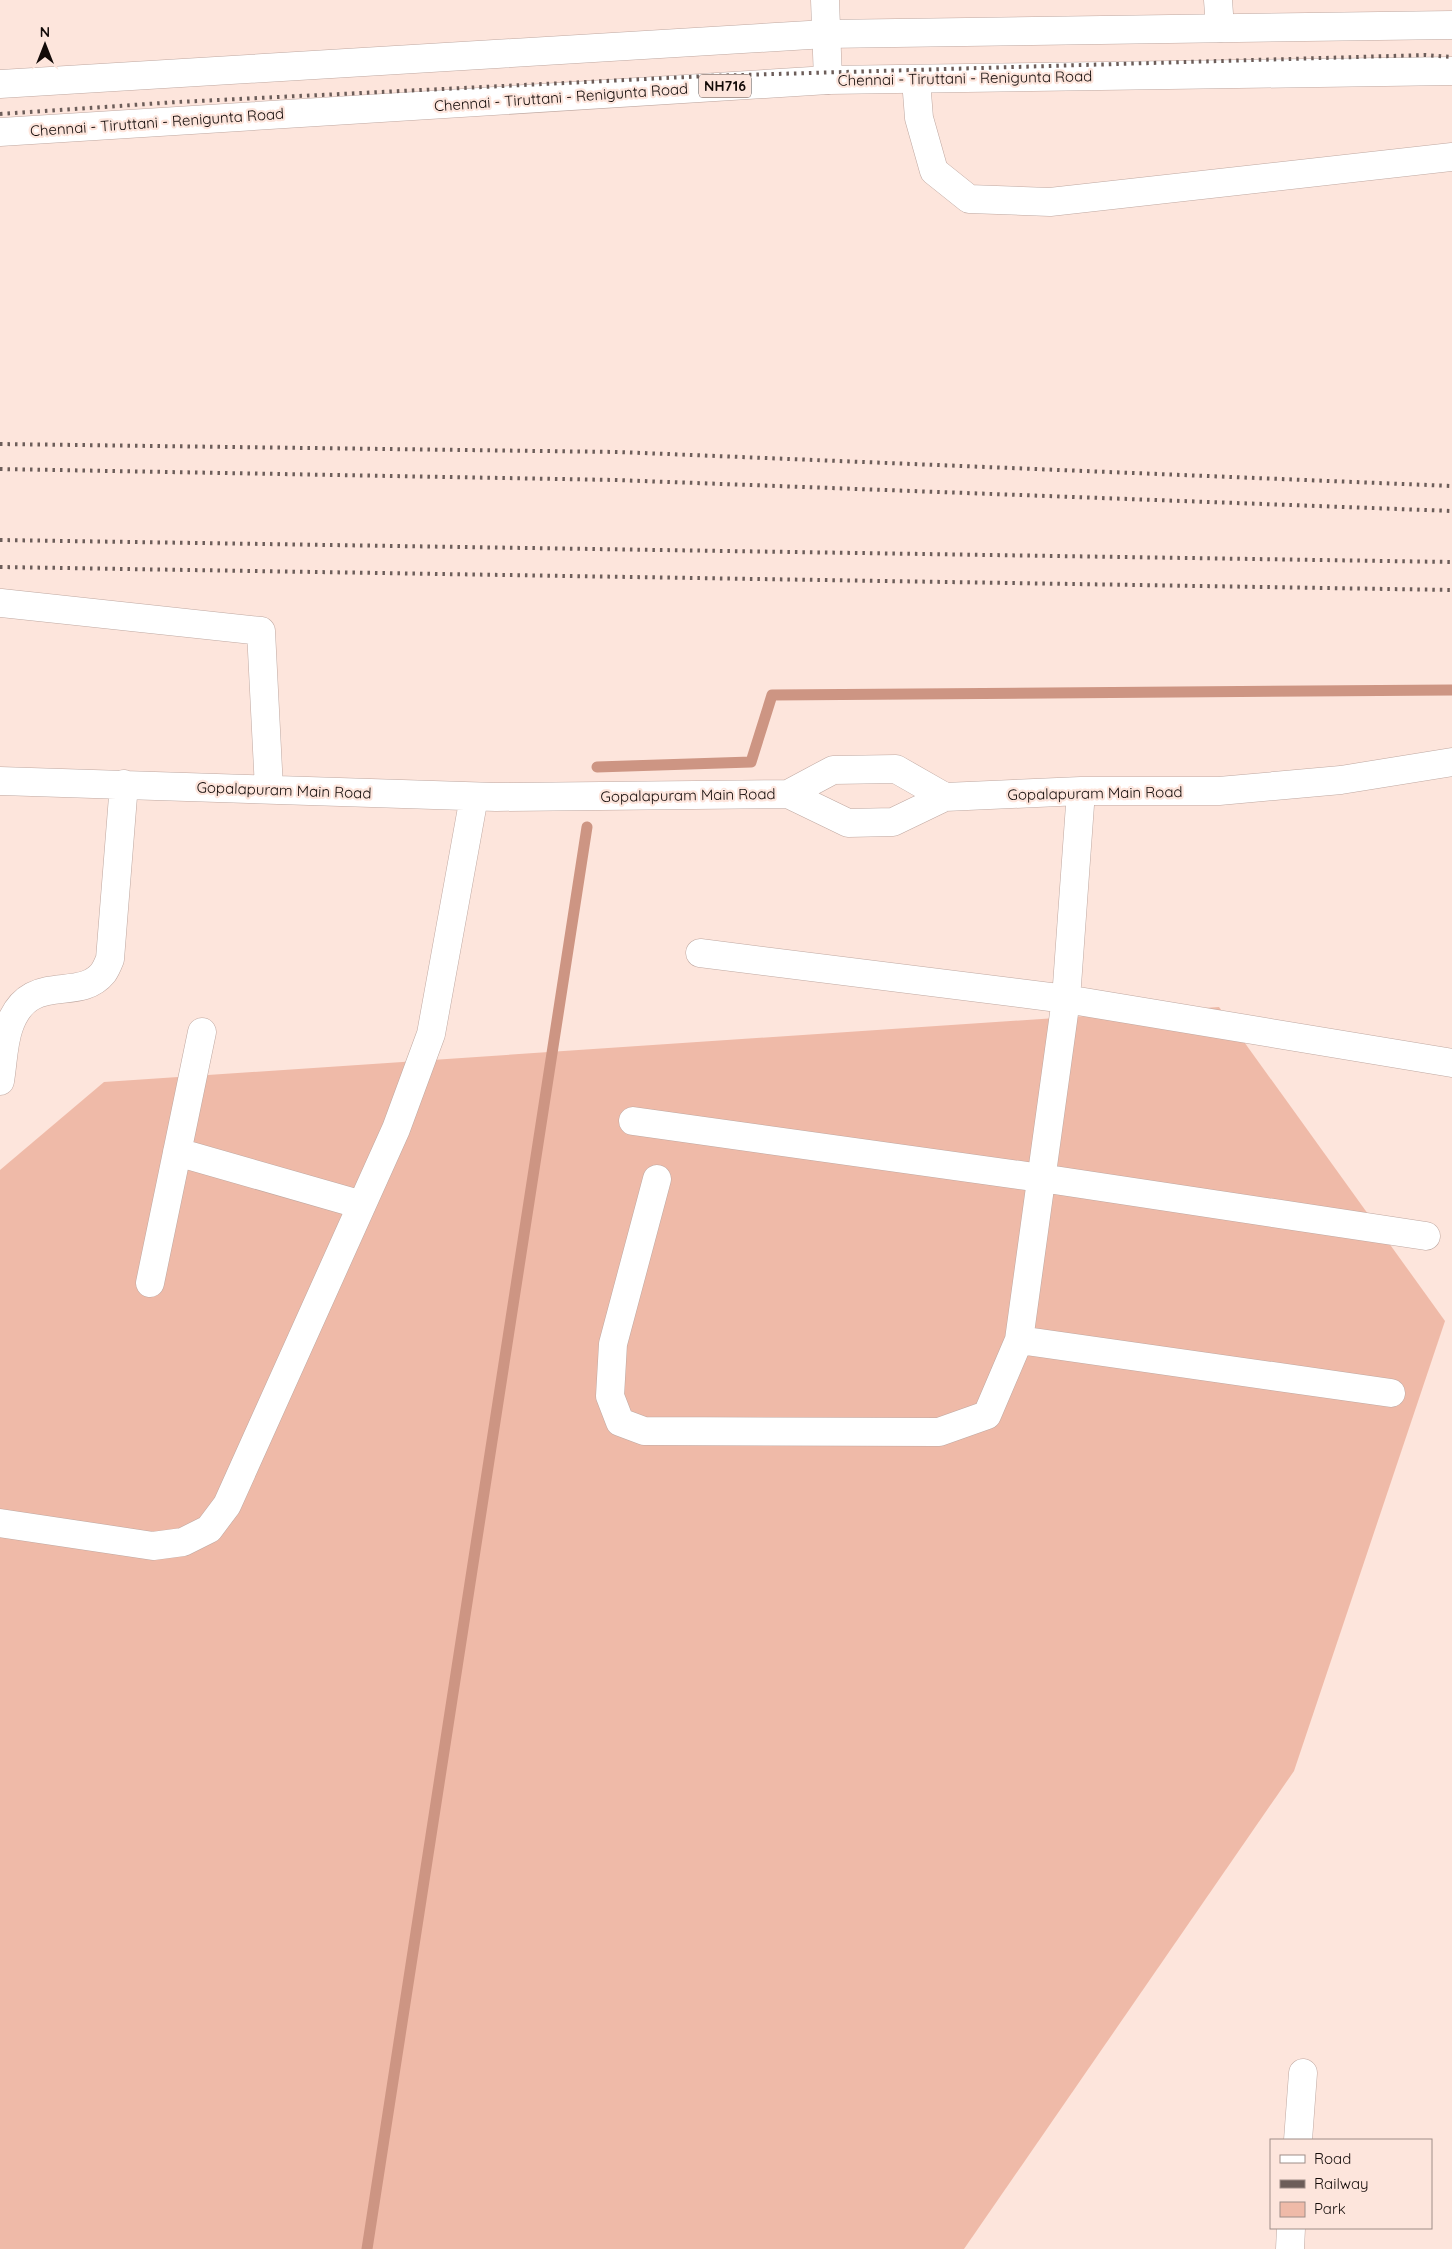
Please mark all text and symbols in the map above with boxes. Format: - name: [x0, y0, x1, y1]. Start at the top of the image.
- north arrow: [20, 20, 70, 70]
- text: N: [40, 23, 50, 41]
- street label: Chennai - Tiruttani - Renigunta Road: [838, 66, 1092, 90]
- road number: NH716: [699, 74, 751, 98]
- street label: Chennai - Tiruttani - Renigunta Road: [433, 79, 689, 115]
- street label: Chennai - Tiruttani - Renigunta Road: [29, 104, 285, 140]
- street label: Gopalapuram Main Road: [196, 777, 372, 803]
- street label: Gopalapuram Main Road: [1007, 782, 1183, 804]
- street label: Gopalapuram Main Road: [600, 784, 776, 806]
- legend: [1270, 2139, 1432, 2229]
- text: Road: [1314, 2149, 1351, 2168]
- text: Railway: [1314, 2174, 1369, 2193]
- text: Park: [1314, 2199, 1346, 2218]

